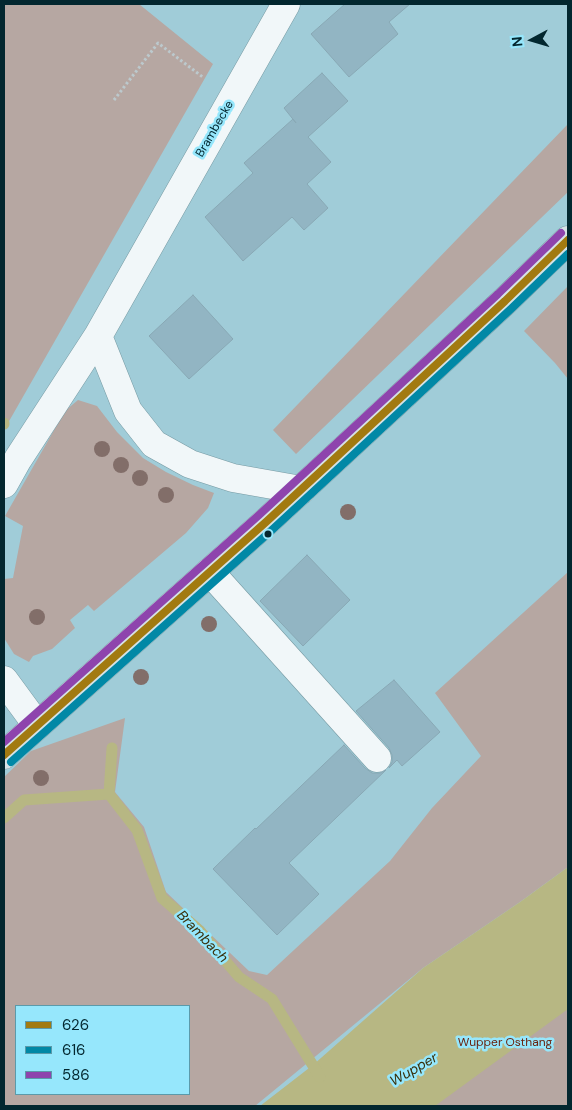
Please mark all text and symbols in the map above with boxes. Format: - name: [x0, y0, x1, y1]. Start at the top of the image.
- north arrow: [507, 15, 557, 65]
- text: N: [508, 36, 527, 48]
- street label: Brambecke: [193, 98, 237, 160]
- unlabelled marker: [263, 529, 273, 539]
- water label: Brambach: [173, 907, 231, 967]
- legend: [15, 1005, 190, 1095]
- text: 626: [62, 1015, 89, 1035]
- park label: Wupper Osthang: [458, 1036, 552, 1050]
- text: 616: [62, 1040, 86, 1060]
- water label: Wupper: [387, 1050, 441, 1090]
- text: 586: [62, 1065, 90, 1085]

